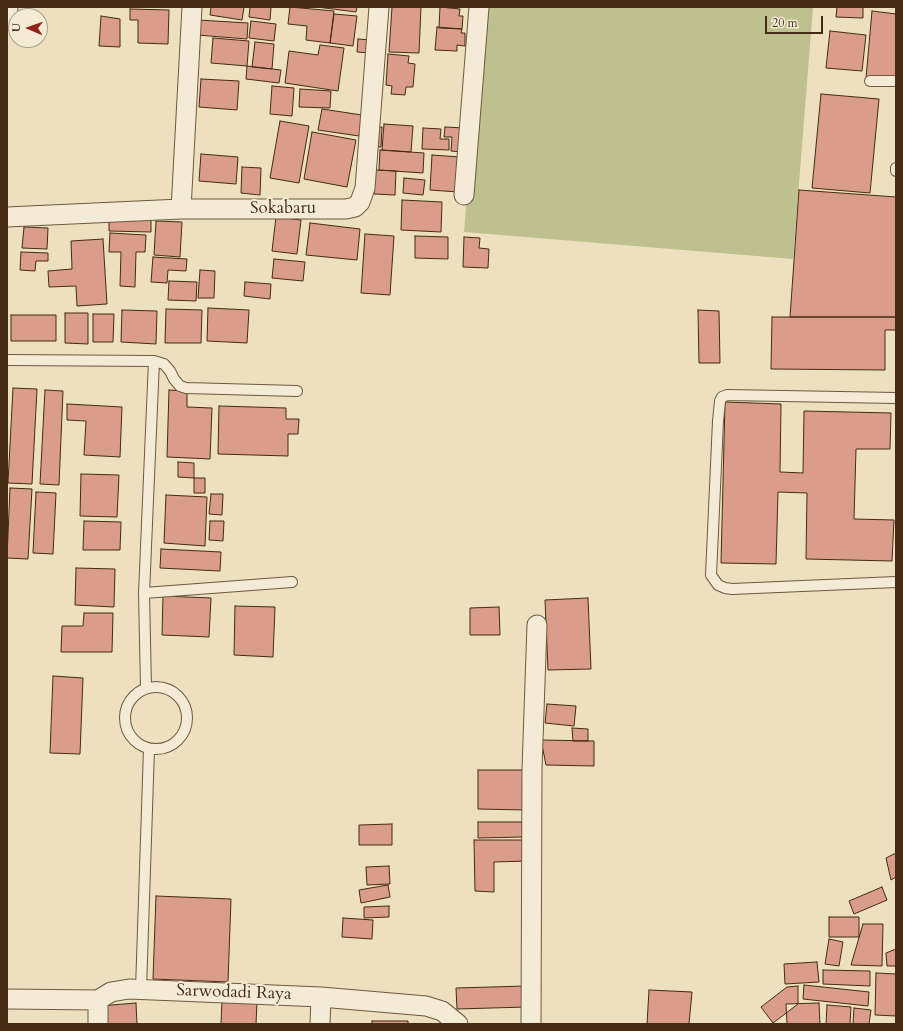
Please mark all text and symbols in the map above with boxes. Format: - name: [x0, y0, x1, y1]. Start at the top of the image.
- north arrow: [8, 8, 48, 48]
- scale bar: [767, 8, 825, 34]
- text: 20 m: [772, 15, 798, 31]
- text: U: [9, 23, 24, 32]
- street label: Sokabaru: [250, 199, 316, 219]
- street label: Sarwodadi Raya: [176, 981, 292, 1005]

